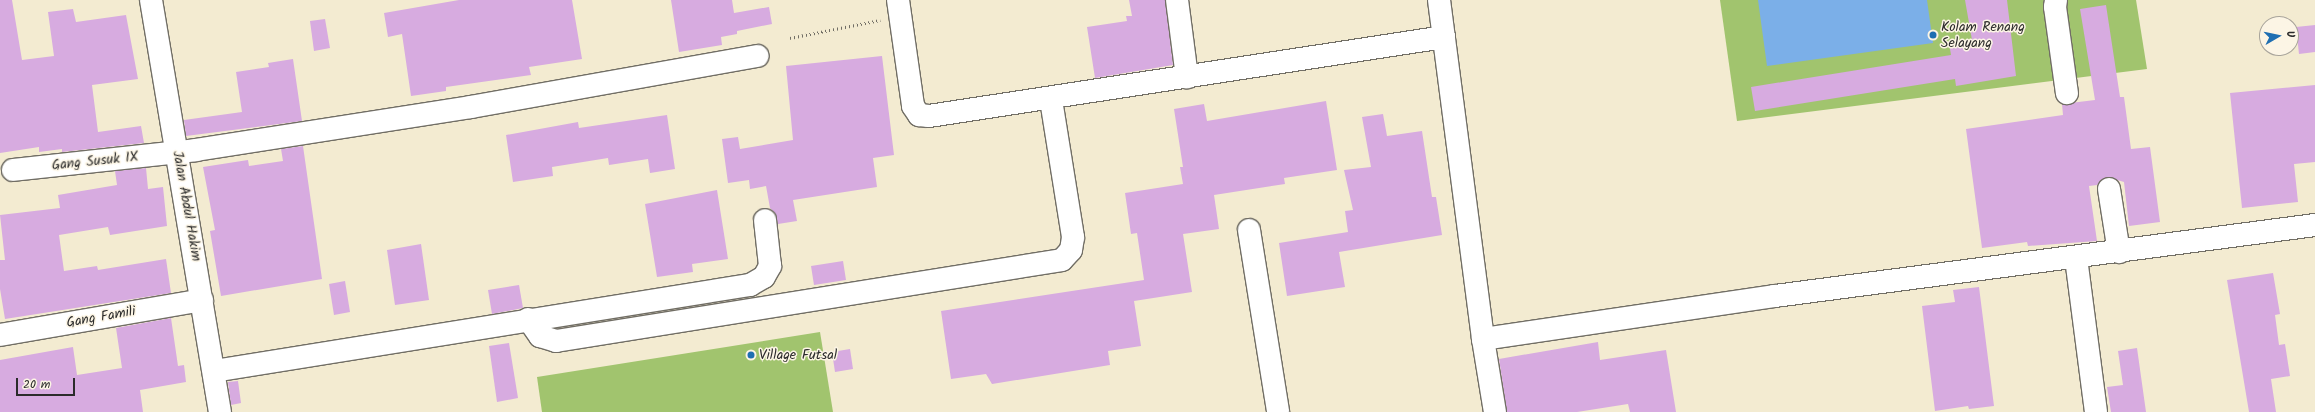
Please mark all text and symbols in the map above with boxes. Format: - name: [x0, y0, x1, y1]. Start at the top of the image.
- north arrow: [2259, 16, 2299, 56]
- place label: Kolam Renang Selayang: [1941, 19, 2025, 52]
- marker: Kolam Renang Selayang: [1928, 30, 1938, 40]
- text: U: [2280, 30, 2299, 39]
- street label: Gang Susuk IX: [51, 148, 139, 174]
- street label: Jalan Abdul Hakim: [169, 149, 205, 263]
- street label: Gang Famili: [65, 303, 137, 331]
- place label: Village Futsal: [759, 347, 837, 363]
- marker: Village Futsal: [746, 350, 756, 360]
- scale bar: [18, 370, 77, 396]
- text: 20 m: [23, 375, 50, 394]

